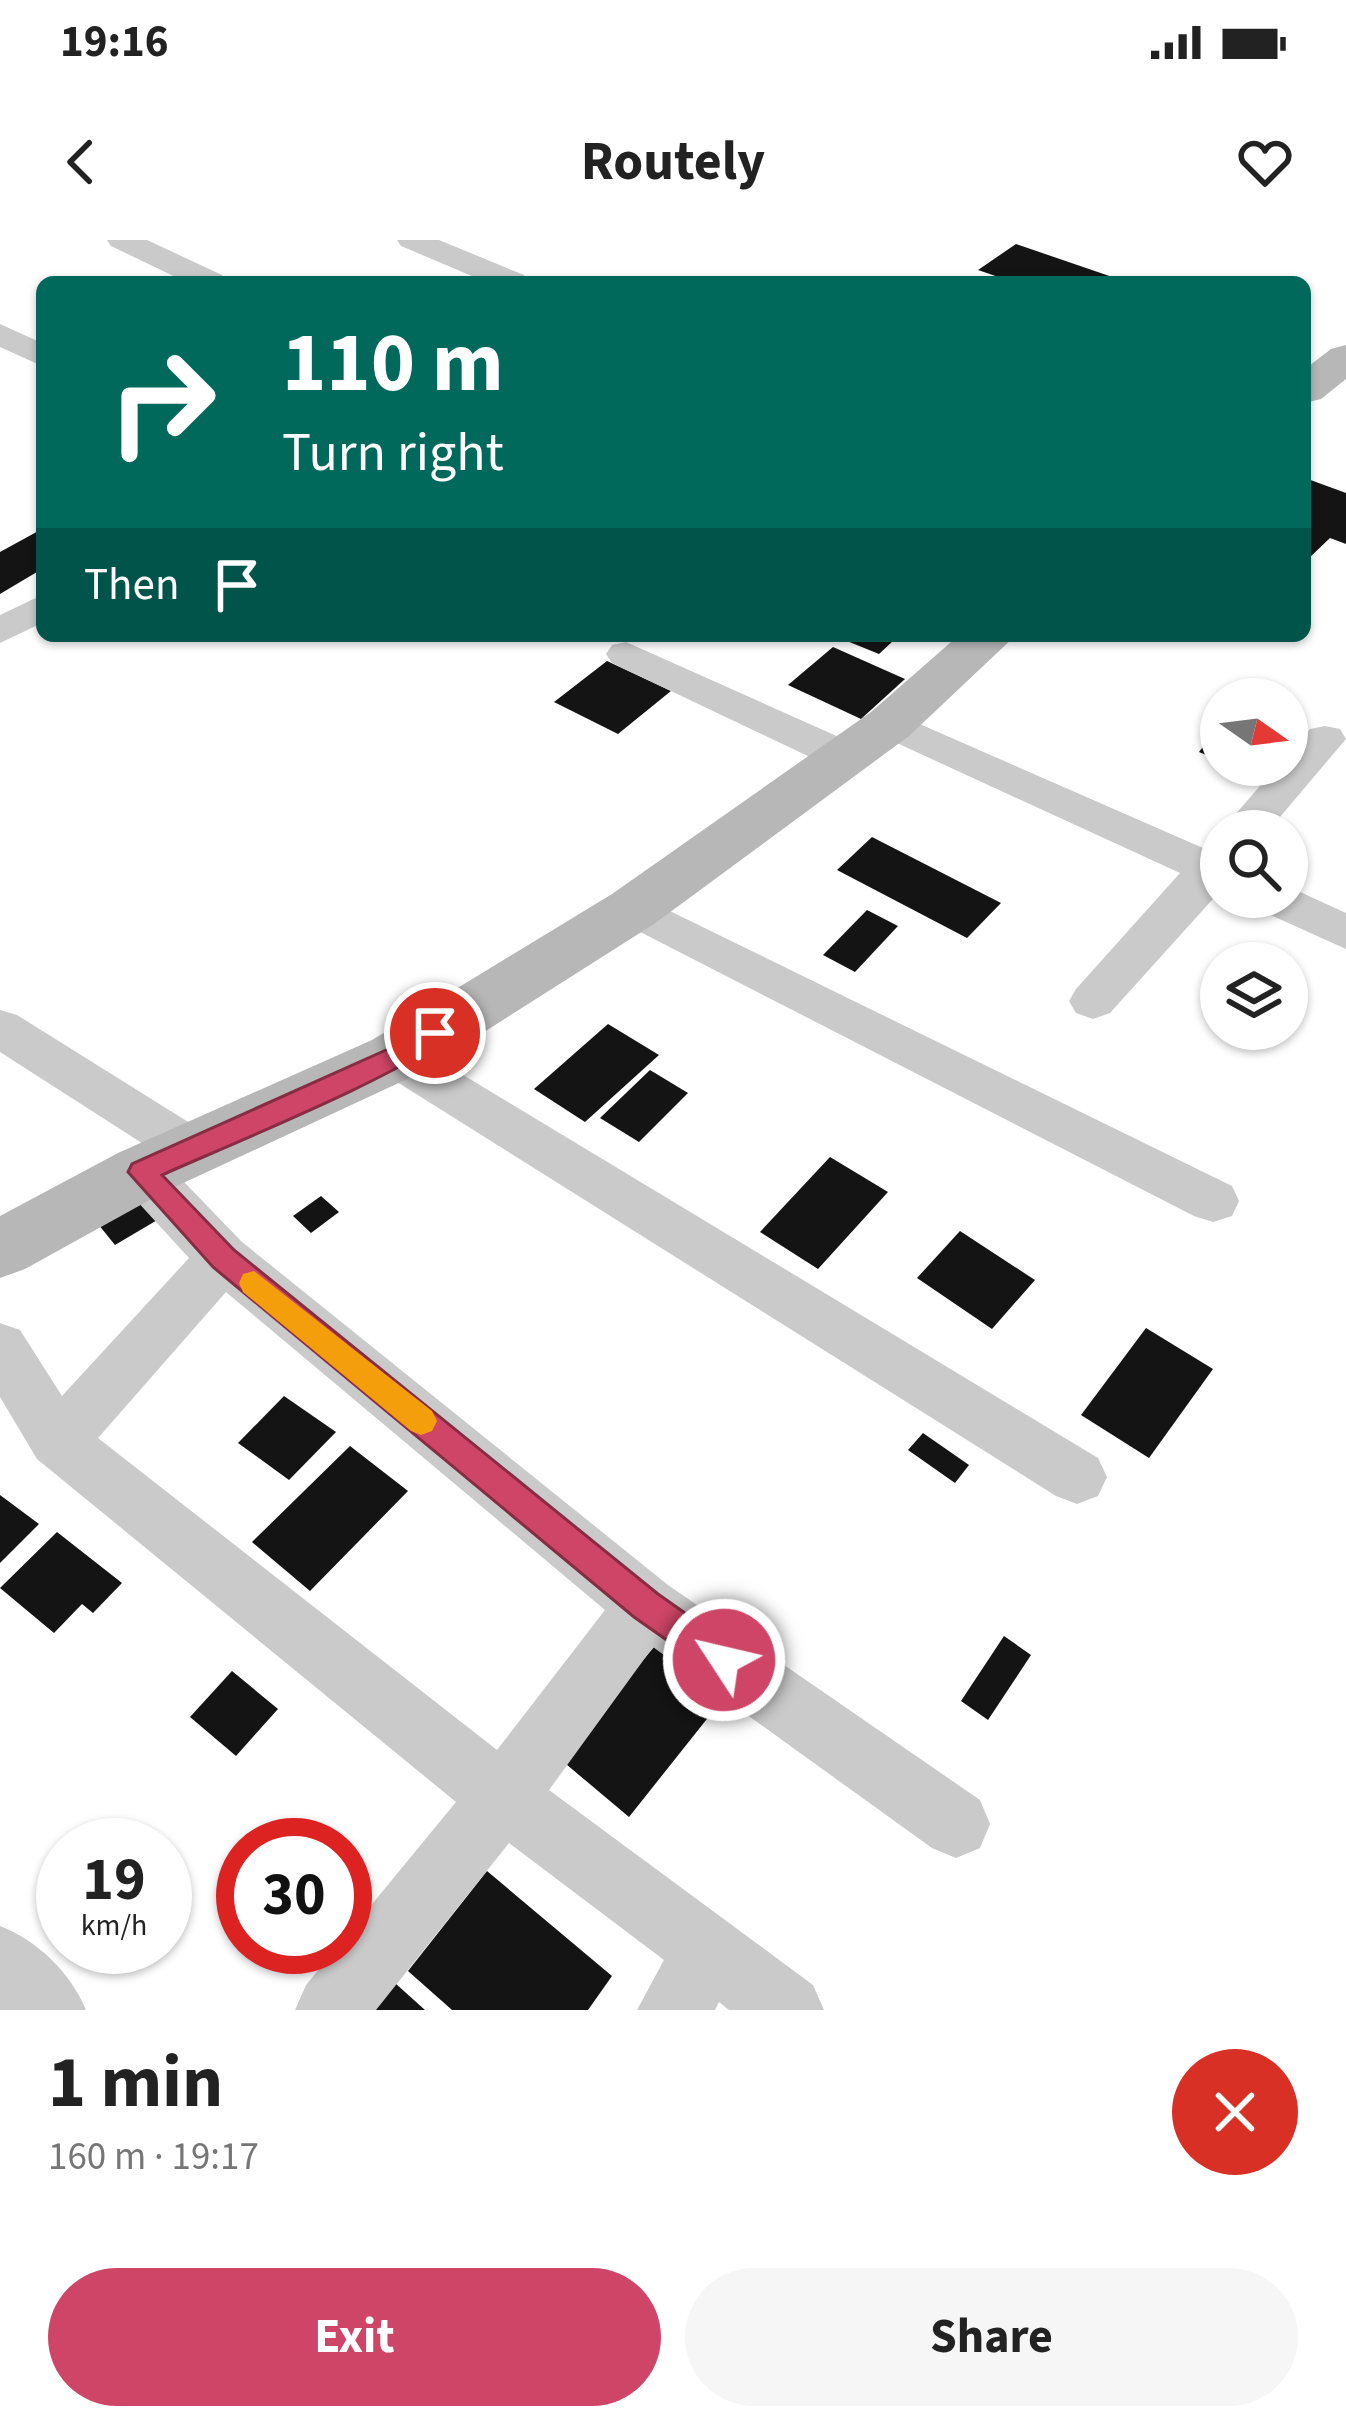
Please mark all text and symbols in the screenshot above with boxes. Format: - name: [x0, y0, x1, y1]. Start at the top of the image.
- text: 19:16: [60, 10, 169, 74]
- text: Routely: [581, 124, 765, 201]
- icon: back: [48, 129, 114, 195]
- icon: heart: [1232, 129, 1298, 195]
- text: 110 m: [282, 304, 504, 424]
- icon: right: [84, 324, 240, 480]
- text: Turn right: [282, 415, 504, 492]
- icon: arrive: [204, 552, 270, 618]
- text: Then: [84, 553, 180, 617]
- north arrow: [1200, 678, 1308, 786]
- map controls: [1200, 678, 1308, 1050]
- button: search: [1200, 810, 1308, 918]
- button: layers: [1200, 942, 1308, 1050]
- pin: [384, 982, 486, 1084]
- icon: arrive: [402, 1000, 468, 1066]
- position arrow: [661, 1597, 787, 1723]
- speed limit sign: 30: [216, 1818, 372, 1974]
- text: 19: [82, 1838, 146, 1923]
- text: km/h: [81, 1904, 147, 1947]
- text: 1 min: [48, 2032, 223, 2135]
- button: close: [1172, 2049, 1298, 2175]
- text: 160 m · 19:17: [48, 2129, 259, 2185]
- button: Exit: [48, 2268, 661, 2406]
- button: Share: [685, 2268, 1298, 2406]

